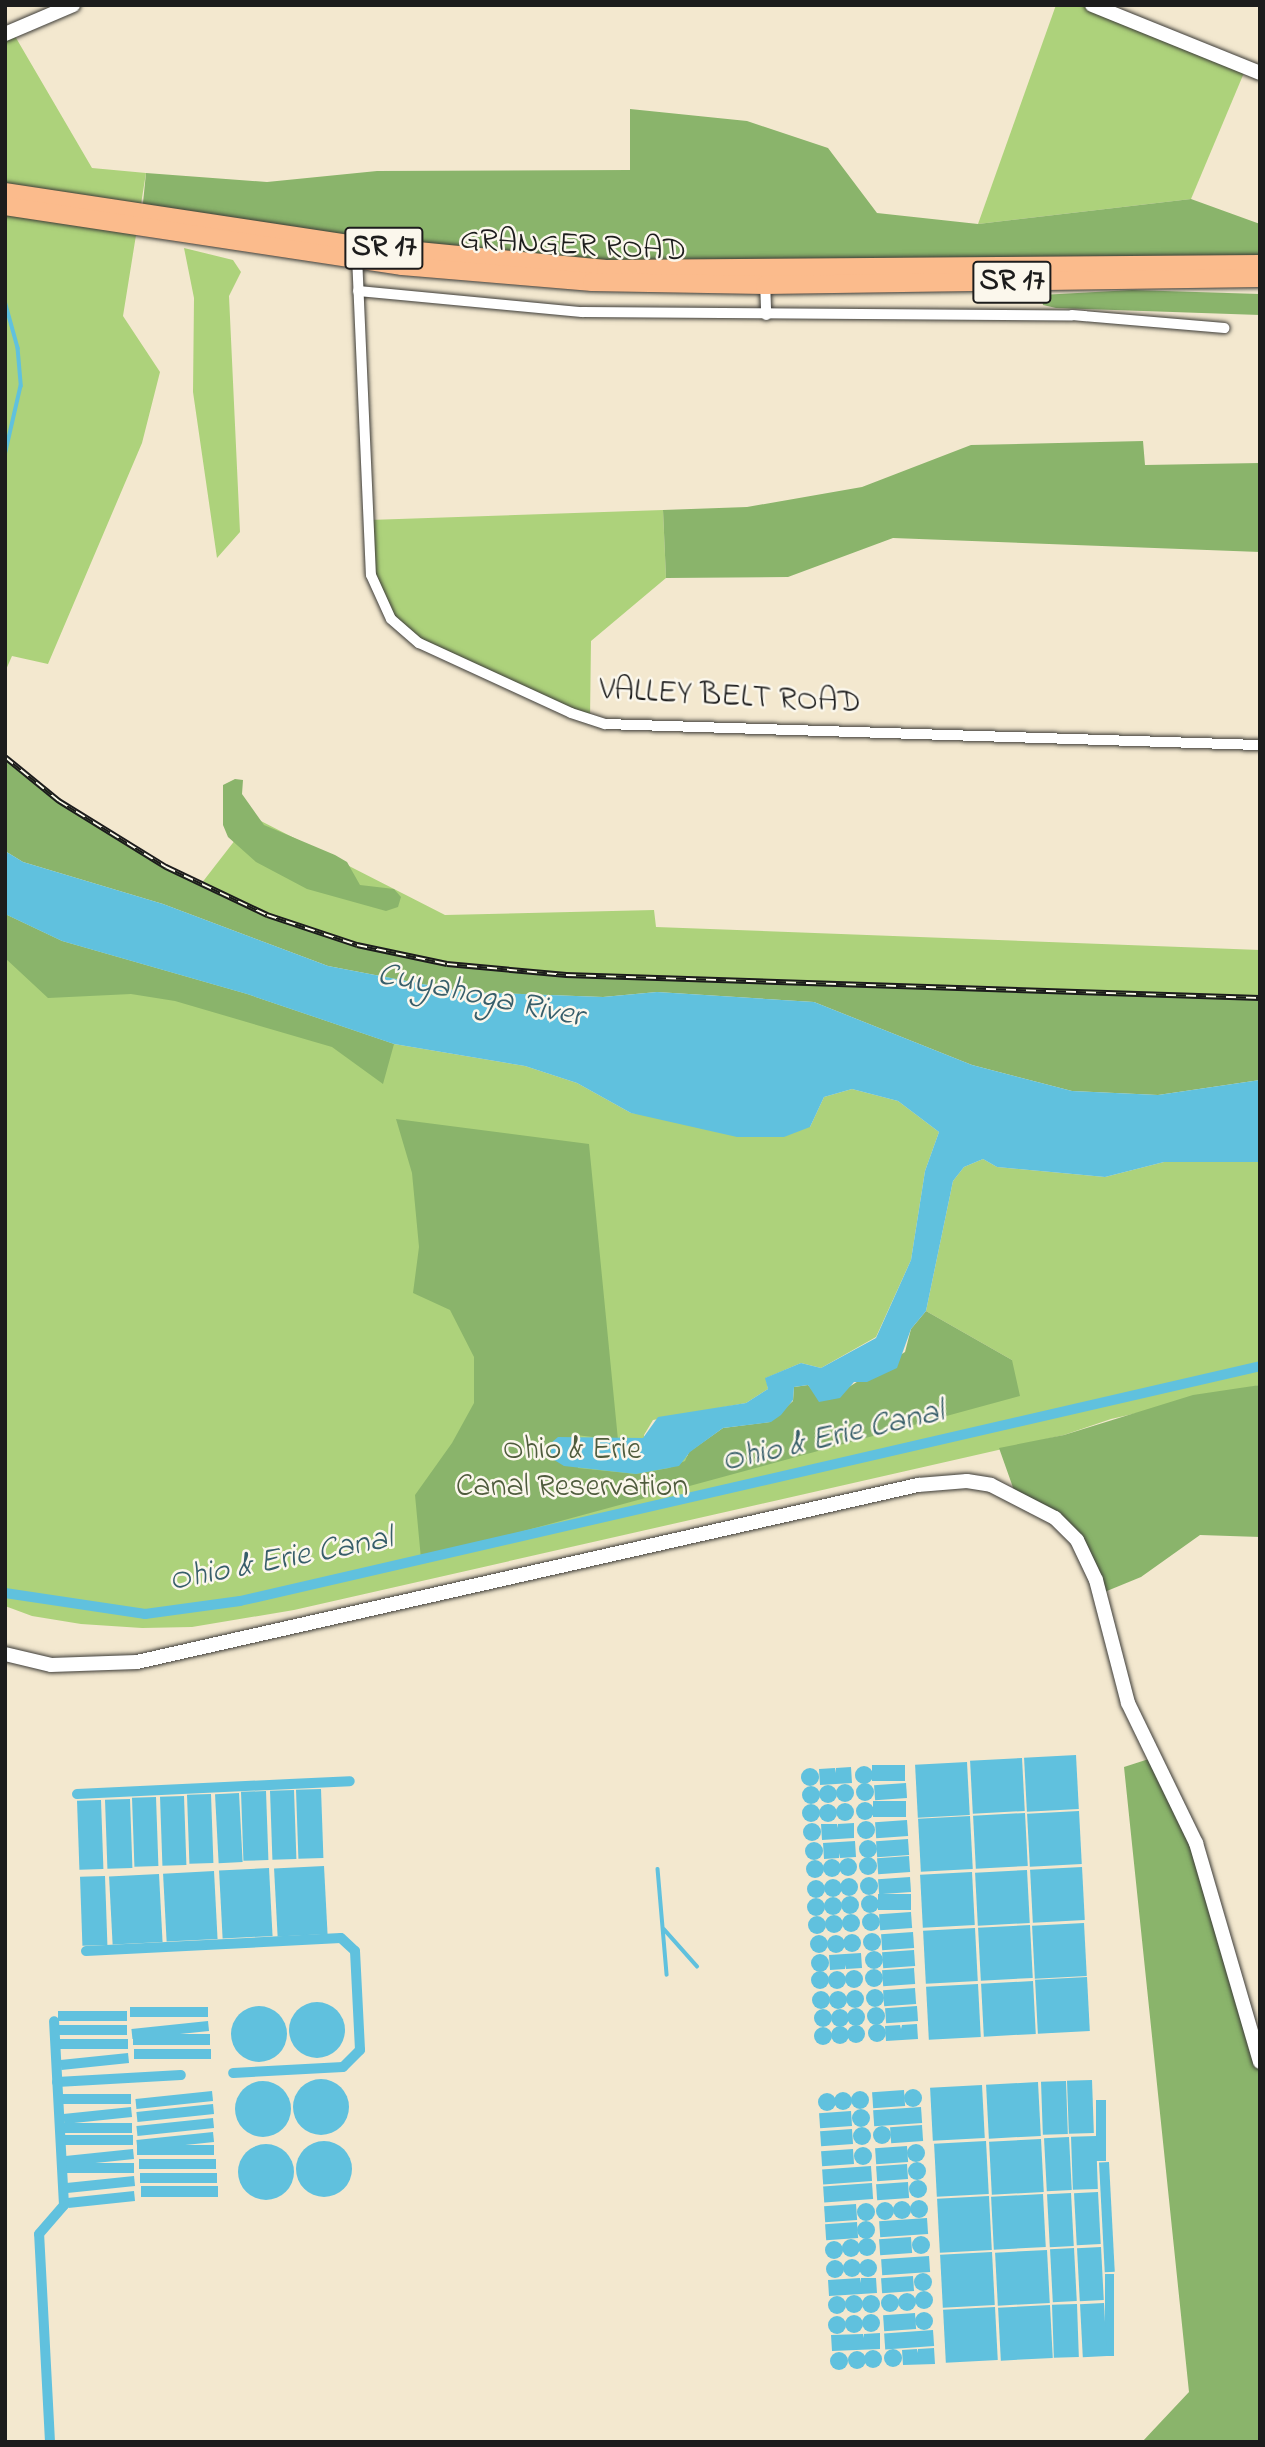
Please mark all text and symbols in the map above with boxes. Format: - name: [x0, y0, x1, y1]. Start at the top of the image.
- road number: SR 17: [344, 222, 424, 274]
- street label: GRANGER ROAD: [459, 222, 687, 272]
- road number: SR 17: [972, 256, 1052, 308]
- street label: VALLEY BELT ROAD: [598, 672, 862, 724]
- water label: Cuyahoga River: [373, 956, 587, 1038]
- water label: Ohio & Erie Canal: [718, 1393, 948, 1483]
- park label: Ohio & Erie Canal Reservation: [456, 1433, 688, 1508]
- water label: Ohio & Erie Canal: [166, 1520, 396, 1602]

